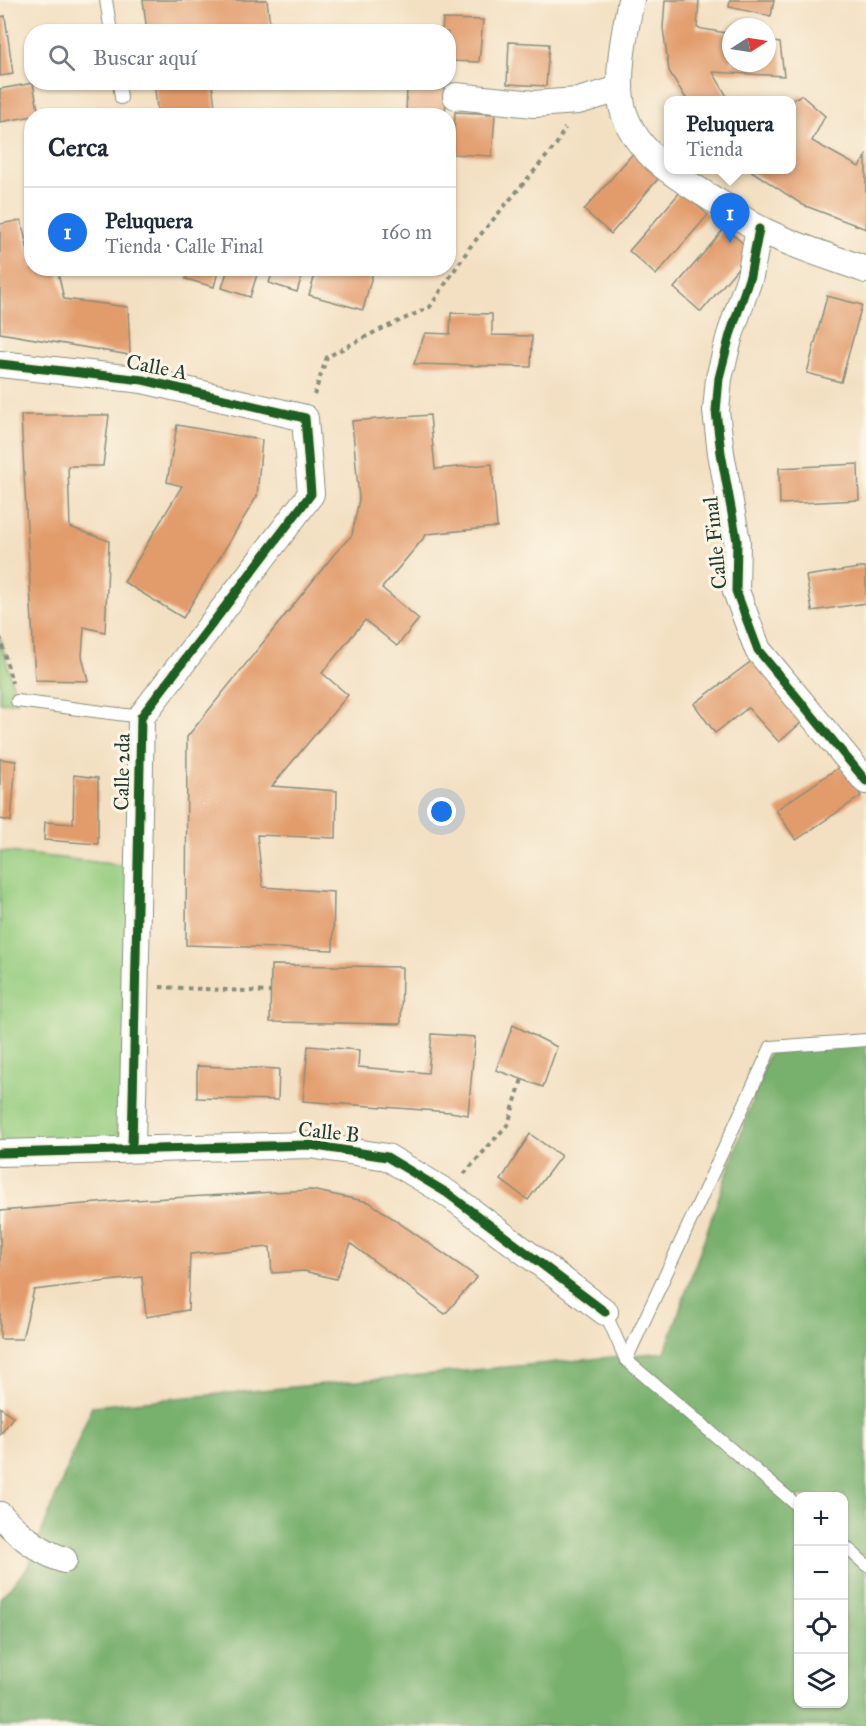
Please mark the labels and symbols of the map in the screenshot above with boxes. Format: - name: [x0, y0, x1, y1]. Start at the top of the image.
- north arrow: [722, 18, 776, 72]
- pin: 1: [710, 194, 750, 243]
- street label: Calle A: [124, 348, 190, 386]
- street label: Calle Final: [697, 495, 733, 591]
- street label: Calle 2da: [108, 733, 136, 811]
- your location: [427, 797, 456, 826]
- street label: Calle B: [297, 1116, 361, 1148]

